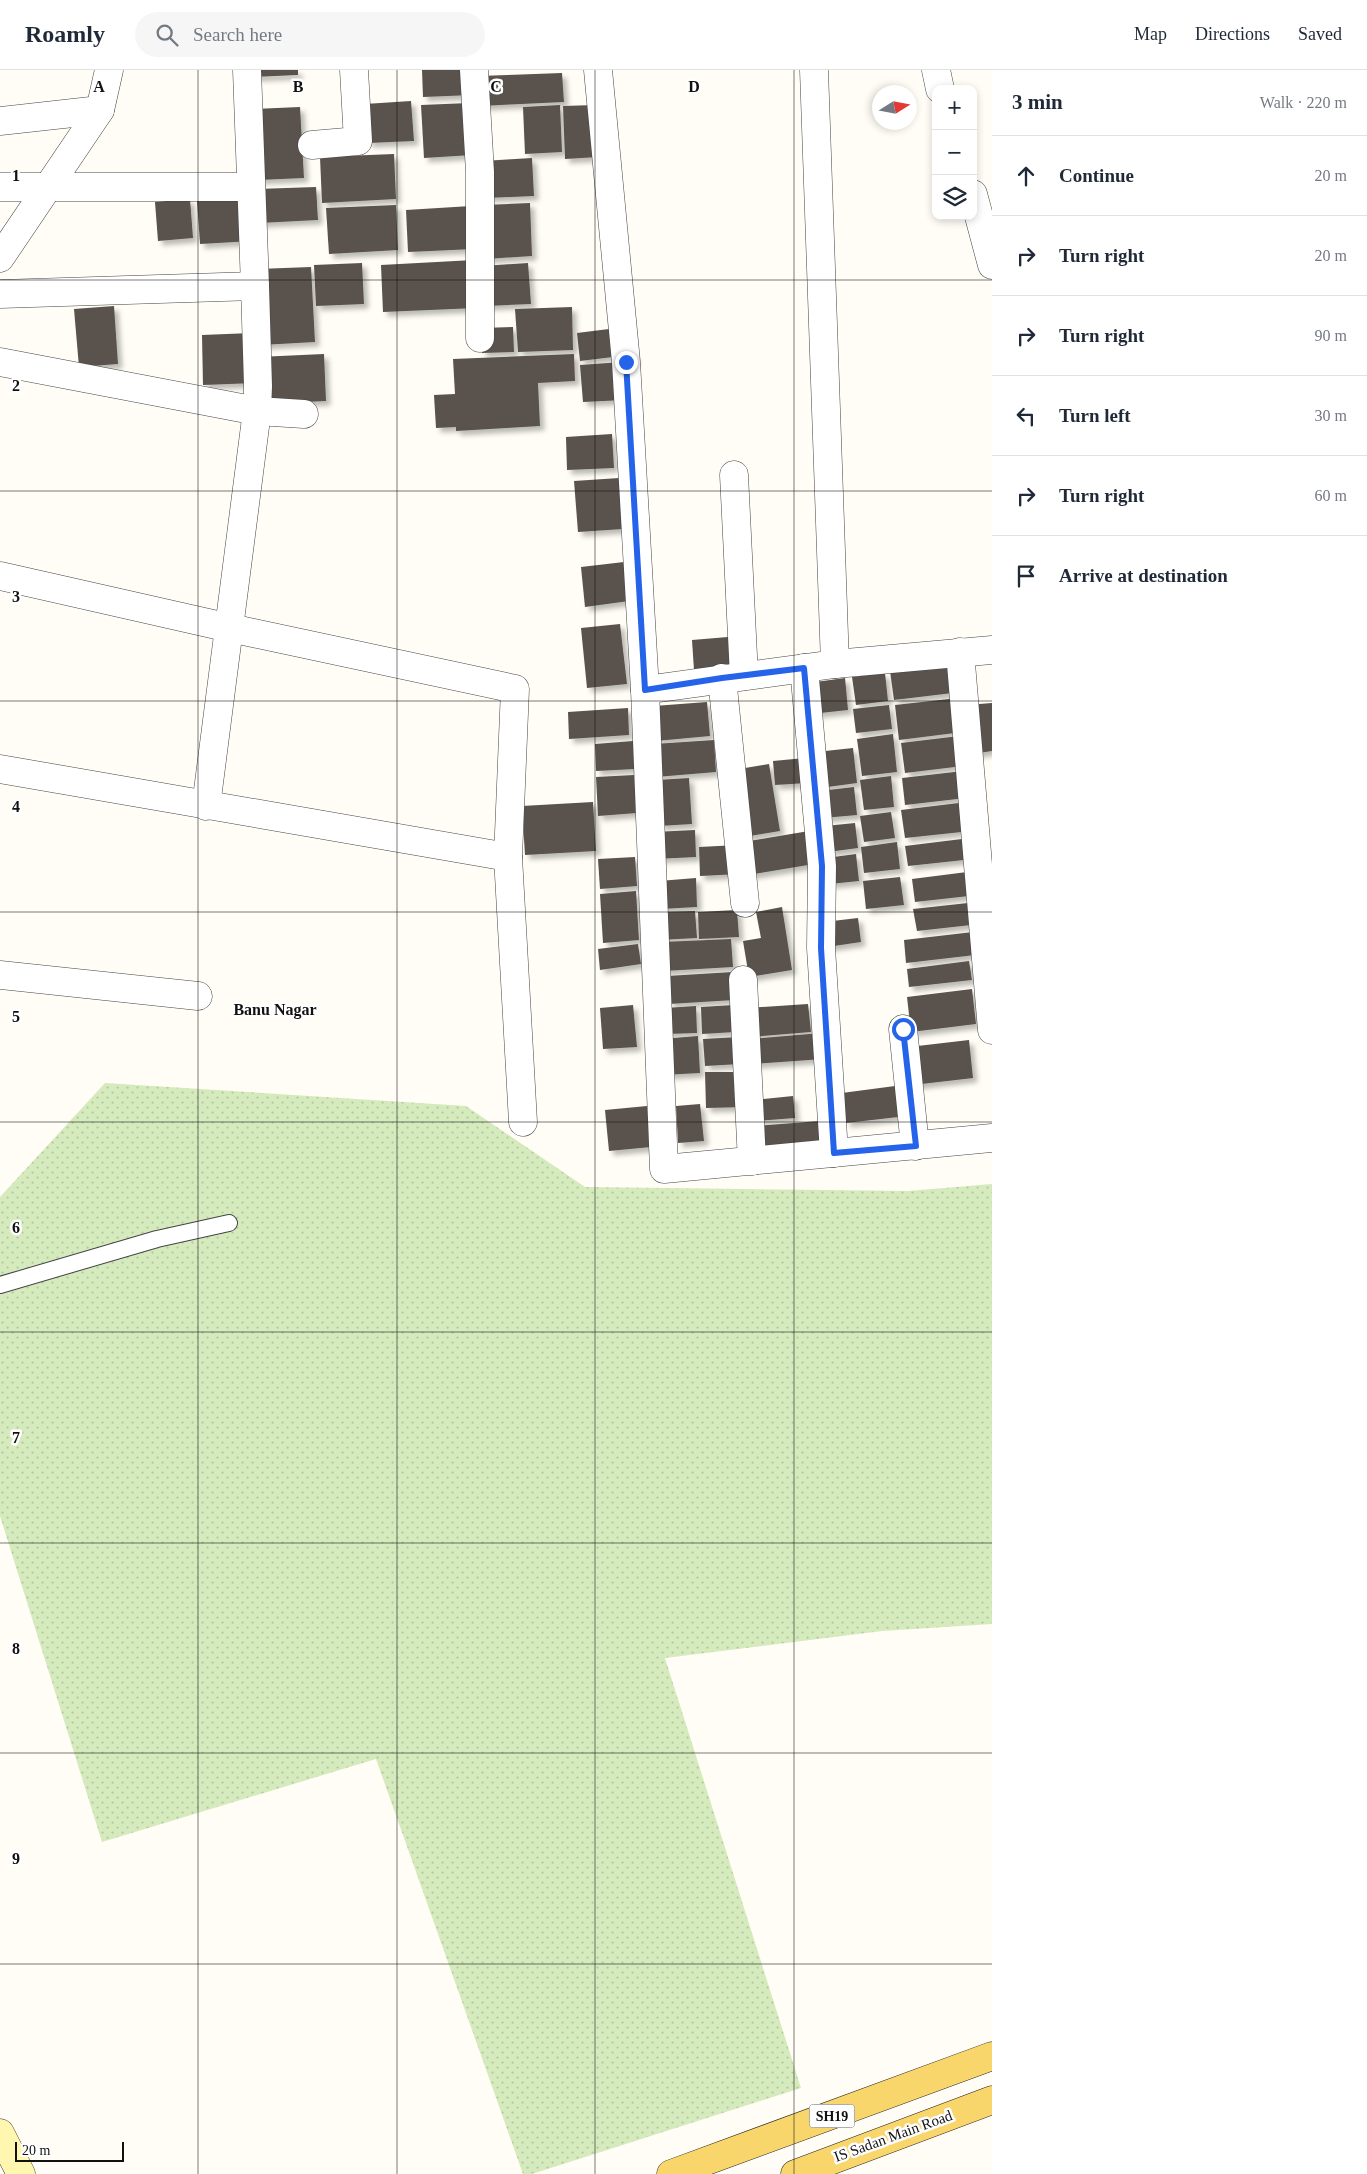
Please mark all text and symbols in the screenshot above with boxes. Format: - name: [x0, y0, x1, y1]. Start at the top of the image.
- search box: [135, 12, 485, 57]
- text: Roamly: [25, 21, 105, 47]
- icon: search: [153, 21, 181, 49]
- text: Search here: [193, 24, 282, 45]
- text: Map: [1134, 24, 1167, 44]
- text: Directions: [1195, 24, 1270, 44]
- text: Saved: [1298, 24, 1342, 44]
- text: A: [93, 78, 105, 95]
- text: B: [293, 78, 304, 95]
- text: C: [490, 78, 502, 95]
- text: D: [688, 78, 700, 95]
- north arrow: [872, 85, 917, 130]
- map controls: [932, 85, 977, 220]
- button: +: [932, 85, 977, 130]
- text: 3 min: [1012, 90, 1063, 114]
- text: Walk · 220 m: [1260, 94, 1347, 111]
- button: −: [932, 130, 977, 175]
- icon: ahead: [1012, 162, 1040, 190]
- text: Continue: [1059, 165, 1134, 186]
- text: 1: [12, 167, 20, 184]
- text: 20 m: [1315, 167, 1347, 184]
- button: layers: [932, 175, 977, 220]
- icon: right: [1012, 242, 1040, 270]
- text: Turn right: [1059, 245, 1144, 266]
- text: 20 m: [1315, 247, 1347, 264]
- icon: right: [1012, 322, 1040, 350]
- text: Turn right: [1059, 325, 1144, 346]
- text: 90 m: [1315, 327, 1347, 344]
- route end: [615, 351, 638, 374]
- text: 2: [12, 377, 20, 394]
- icon: left: [1012, 402, 1040, 430]
- text: Turn left: [1059, 405, 1131, 426]
- text: 30 m: [1315, 407, 1347, 424]
- icon: right: [1012, 482, 1040, 510]
- text: Turn right: [1059, 485, 1144, 506]
- text: 60 m: [1315, 487, 1347, 504]
- icon: arrive: [1012, 562, 1040, 590]
- text: Arrive at destination: [1059, 565, 1228, 586]
- text: 3: [12, 588, 20, 605]
- text: 4: [12, 798, 20, 815]
- district label: Banu Nagar: [233, 1001, 317, 1019]
- text: 5: [12, 1008, 20, 1025]
- route start: [892, 1018, 915, 1041]
- text: 6: [12, 1219, 20, 1236]
- text: 7: [12, 1429, 20, 1446]
- text: 8: [12, 1640, 20, 1657]
- text: 9: [12, 1850, 20, 1867]
- road number: SH19: [810, 2104, 854, 2128]
- street label: IS Sadan Main Road: [832, 2107, 955, 2165]
- scale bar: [15, 2139, 124, 2162]
- text: 20 m: [22, 2143, 50, 2158]

